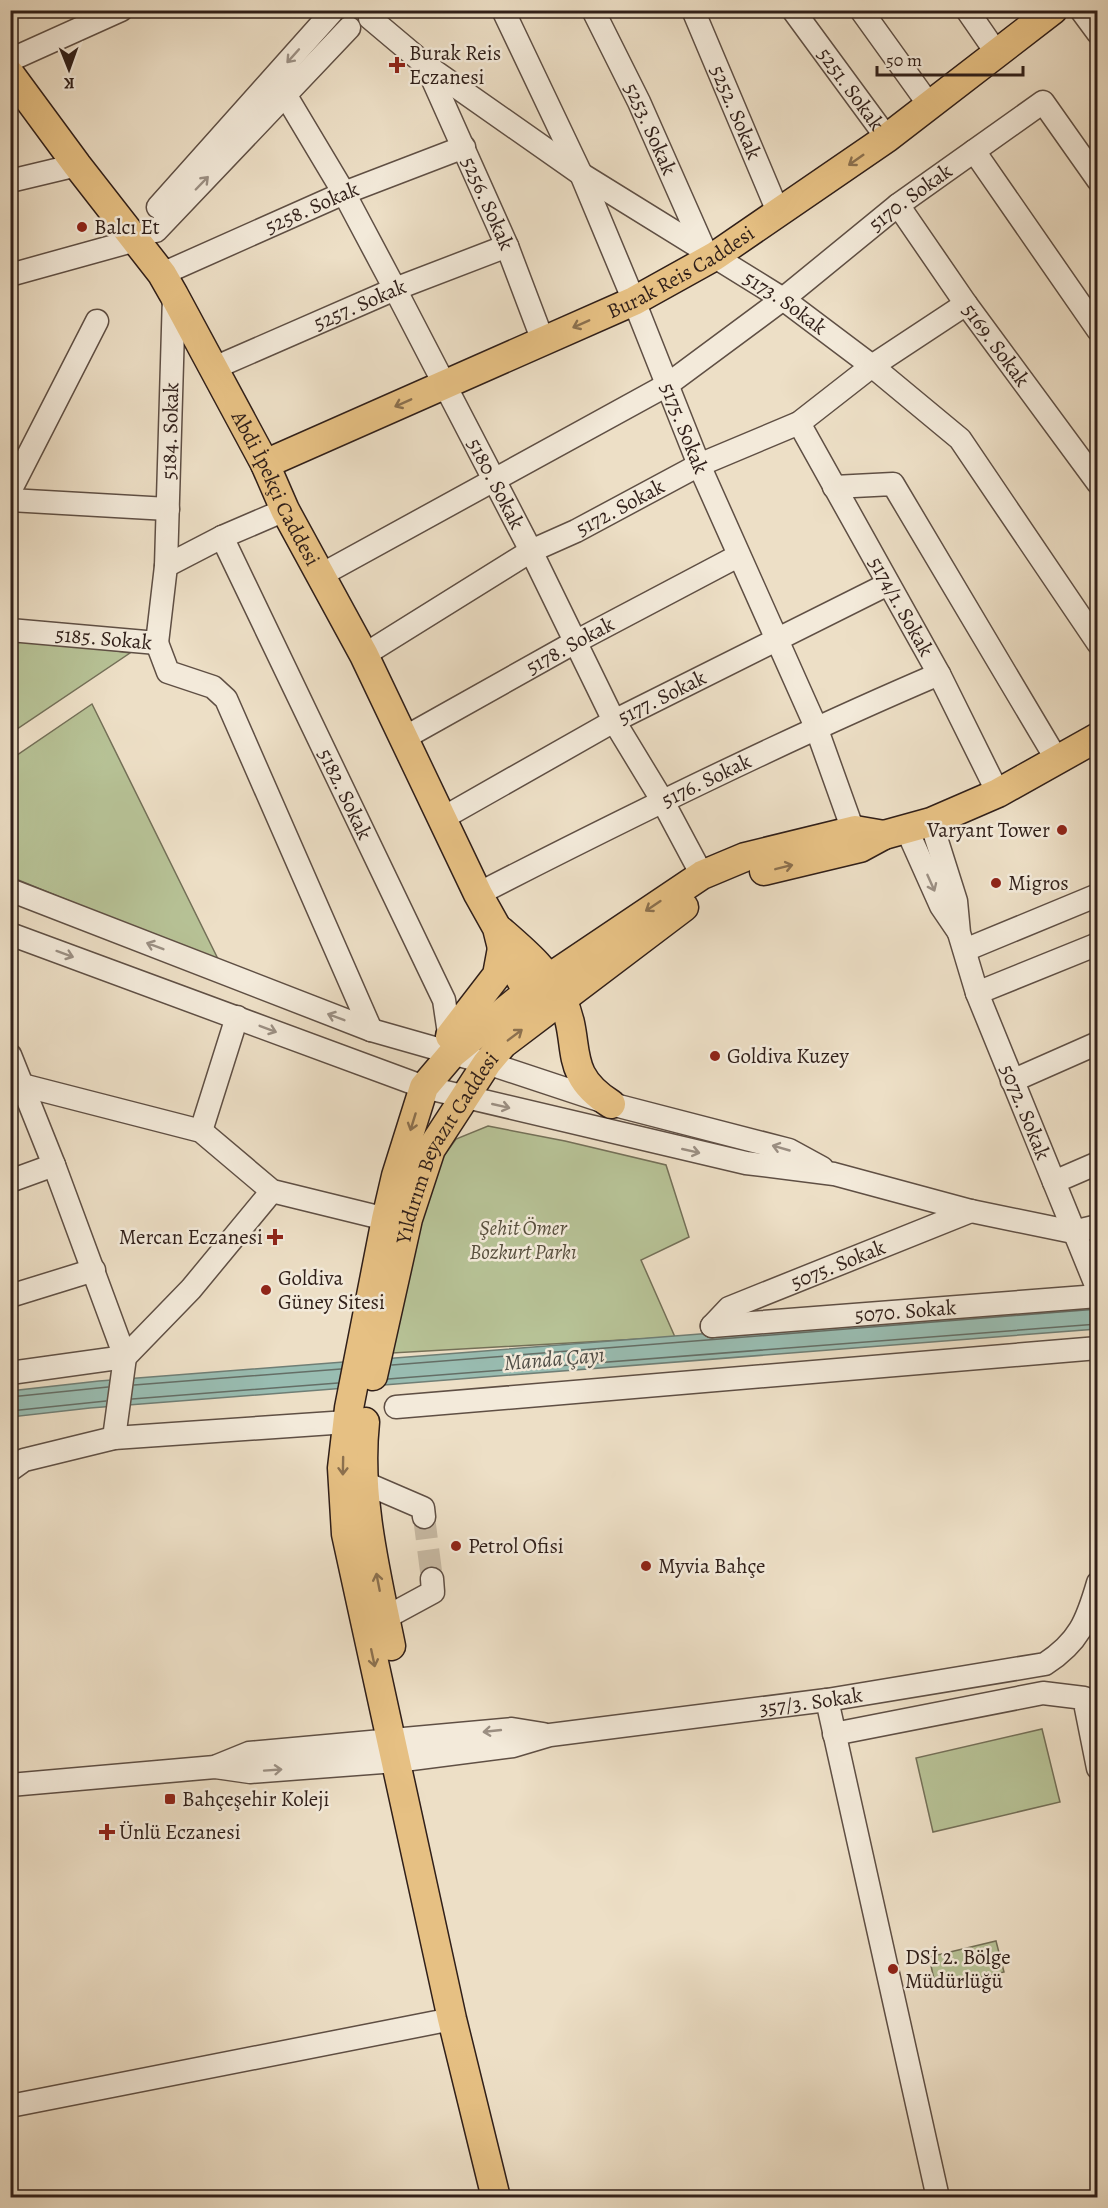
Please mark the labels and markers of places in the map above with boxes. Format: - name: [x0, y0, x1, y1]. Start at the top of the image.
- place label: Burak Reis Eczanesi: [409, 39, 501, 91]
- marker: Burak Reis Eczanesi: [390, 58, 404, 72]
- place label: Balcı Et: [94, 213, 160, 241]
- marker: Balcı Et: [75, 220, 89, 234]
- place label: Varyant Tower: [926, 816, 1050, 844]
- marker: Varyant Tower: [1055, 823, 1069, 837]
- place label: Migros: [1008, 869, 1069, 897]
- marker: Migros: [989, 876, 1003, 890]
- place label: Goldiva Kuzey: [727, 1042, 850, 1070]
- marker: Goldiva Kuzey: [708, 1049, 722, 1063]
- place label: Mercan Eczanesi: [119, 1223, 263, 1251]
- marker: Mercan Eczanesi: [268, 1230, 282, 1244]
- place label: Goldiva Güney Sitesi: [278, 1264, 385, 1316]
- marker: Goldiva Güney Sitesi: [259, 1283, 273, 1297]
- place label: Petrol Ofisi: [468, 1532, 564, 1560]
- marker: Petrol Ofisi: [449, 1539, 463, 1553]
- place label: Myvia Bahçe: [658, 1552, 765, 1580]
- marker: Myvia Bahçe: [639, 1559, 653, 1573]
- place label: Bahçeşehir Koleji: [182, 1785, 330, 1813]
- marker: Bahçeşehir Koleji: [163, 1792, 177, 1806]
- place label: Ünlü Eczanesi: [119, 1818, 241, 1846]
- marker: Ünlü Eczanesi: [100, 1825, 114, 1839]
- place label: DSİ 2. Bölge Müdürlüğü: [905, 1943, 1011, 1995]
- marker: DSİ 2. Bölge Müdürlüğü: [886, 1962, 900, 1976]

